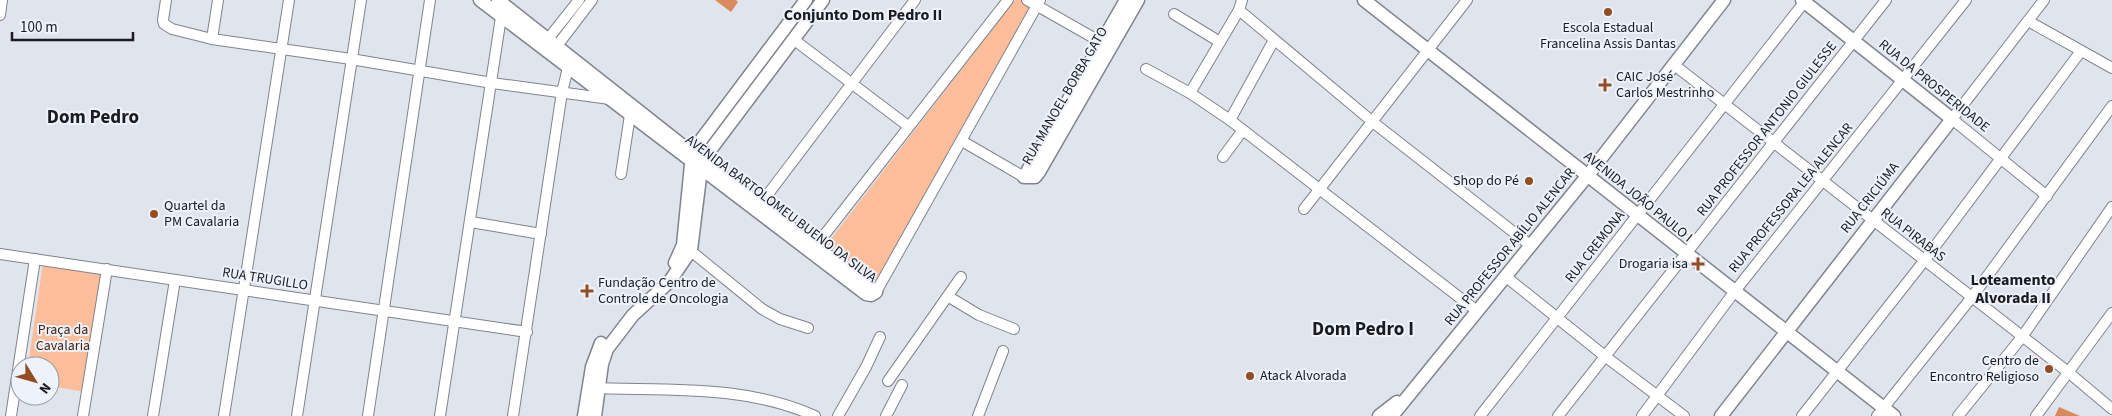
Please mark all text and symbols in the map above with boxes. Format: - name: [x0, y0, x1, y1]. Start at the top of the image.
- district label: Conjunto Dom Pedro II: [784, 4, 942, 26]
- marker: Escola Estadual Francelina Assis Dantas: [1602, 6, 1614, 18]
- scale bar: [12, 10, 134, 42]
- text: 100 m: [20, 17, 58, 38]
- place label: Escola Estadual Francelina Assis Dantas: [1540, 18, 1676, 54]
- street label: RUA MANOEL BORBA GATO: [1017, 23, 1113, 169]
- street label: RUA DA PROSPERIDADE: [1874, 35, 1994, 137]
- street label: RUA PROFESSOR ANTONIO GIULESSE: [1692, 37, 1842, 221]
- place label: CAIC José Carlos Mestrinho: [1616, 67, 1714, 103]
- marker: CAIC José Carlos Mestrinho: [1598, 78, 1612, 92]
- district label: Dom Pedro: [47, 104, 139, 131]
- street label: RUA PROFESSORA LEA ALENCAR: [1724, 119, 1858, 277]
- street label: AVENIDA BARTOLOMEU BUENO DA SILVA: [681, 130, 881, 288]
- street label: AVENIDA JOÃO PAULO I: [1579, 147, 1697, 247]
- street label: RUA CRICIÚMA: [1836, 158, 1904, 238]
- street label: RUA PROFESSOR ABÍLIO ALENCAR: [1440, 164, 1580, 330]
- place label: Shop do Pé: [1453, 171, 1519, 191]
- marker: Shop do Pé: [1523, 175, 1535, 187]
- place label: Quartel da PM Cavalaria: [164, 196, 239, 232]
- street label: RUA PIRABAS: [1876, 203, 1950, 267]
- street label: RUA CREMONA: [1560, 206, 1630, 287]
- marker: Quartel da PM Cavalaria: [148, 208, 160, 220]
- place label: Drogaria isa: [1619, 254, 1688, 274]
- marker: Drogaria isa: [1692, 258, 1704, 270]
- street label: RUA TRUGILLO: [221, 262, 309, 296]
- district label: Loteamento Alvorada II: [1971, 269, 2055, 309]
- place label: Fundação Centro de Controle de Oncologia: [598, 273, 728, 309]
- marker: Fundação Centro de Controle de Oncologia: [580, 284, 594, 298]
- district label: Dom Pedro I: [1312, 316, 1414, 343]
- park label: Praça da Cavalaria: [36, 320, 90, 356]
- place label: Centro de Encontro Religioso: [1929, 351, 2039, 387]
- north arrow: [10, 356, 60, 406]
- marker: Centro de Encontro Religioso: [2043, 363, 2055, 375]
- place label: Atack Alvorada: [1260, 366, 1347, 386]
- marker: Atack Alvorada: [1244, 370, 1256, 382]
- text: N: [34, 378, 55, 398]

